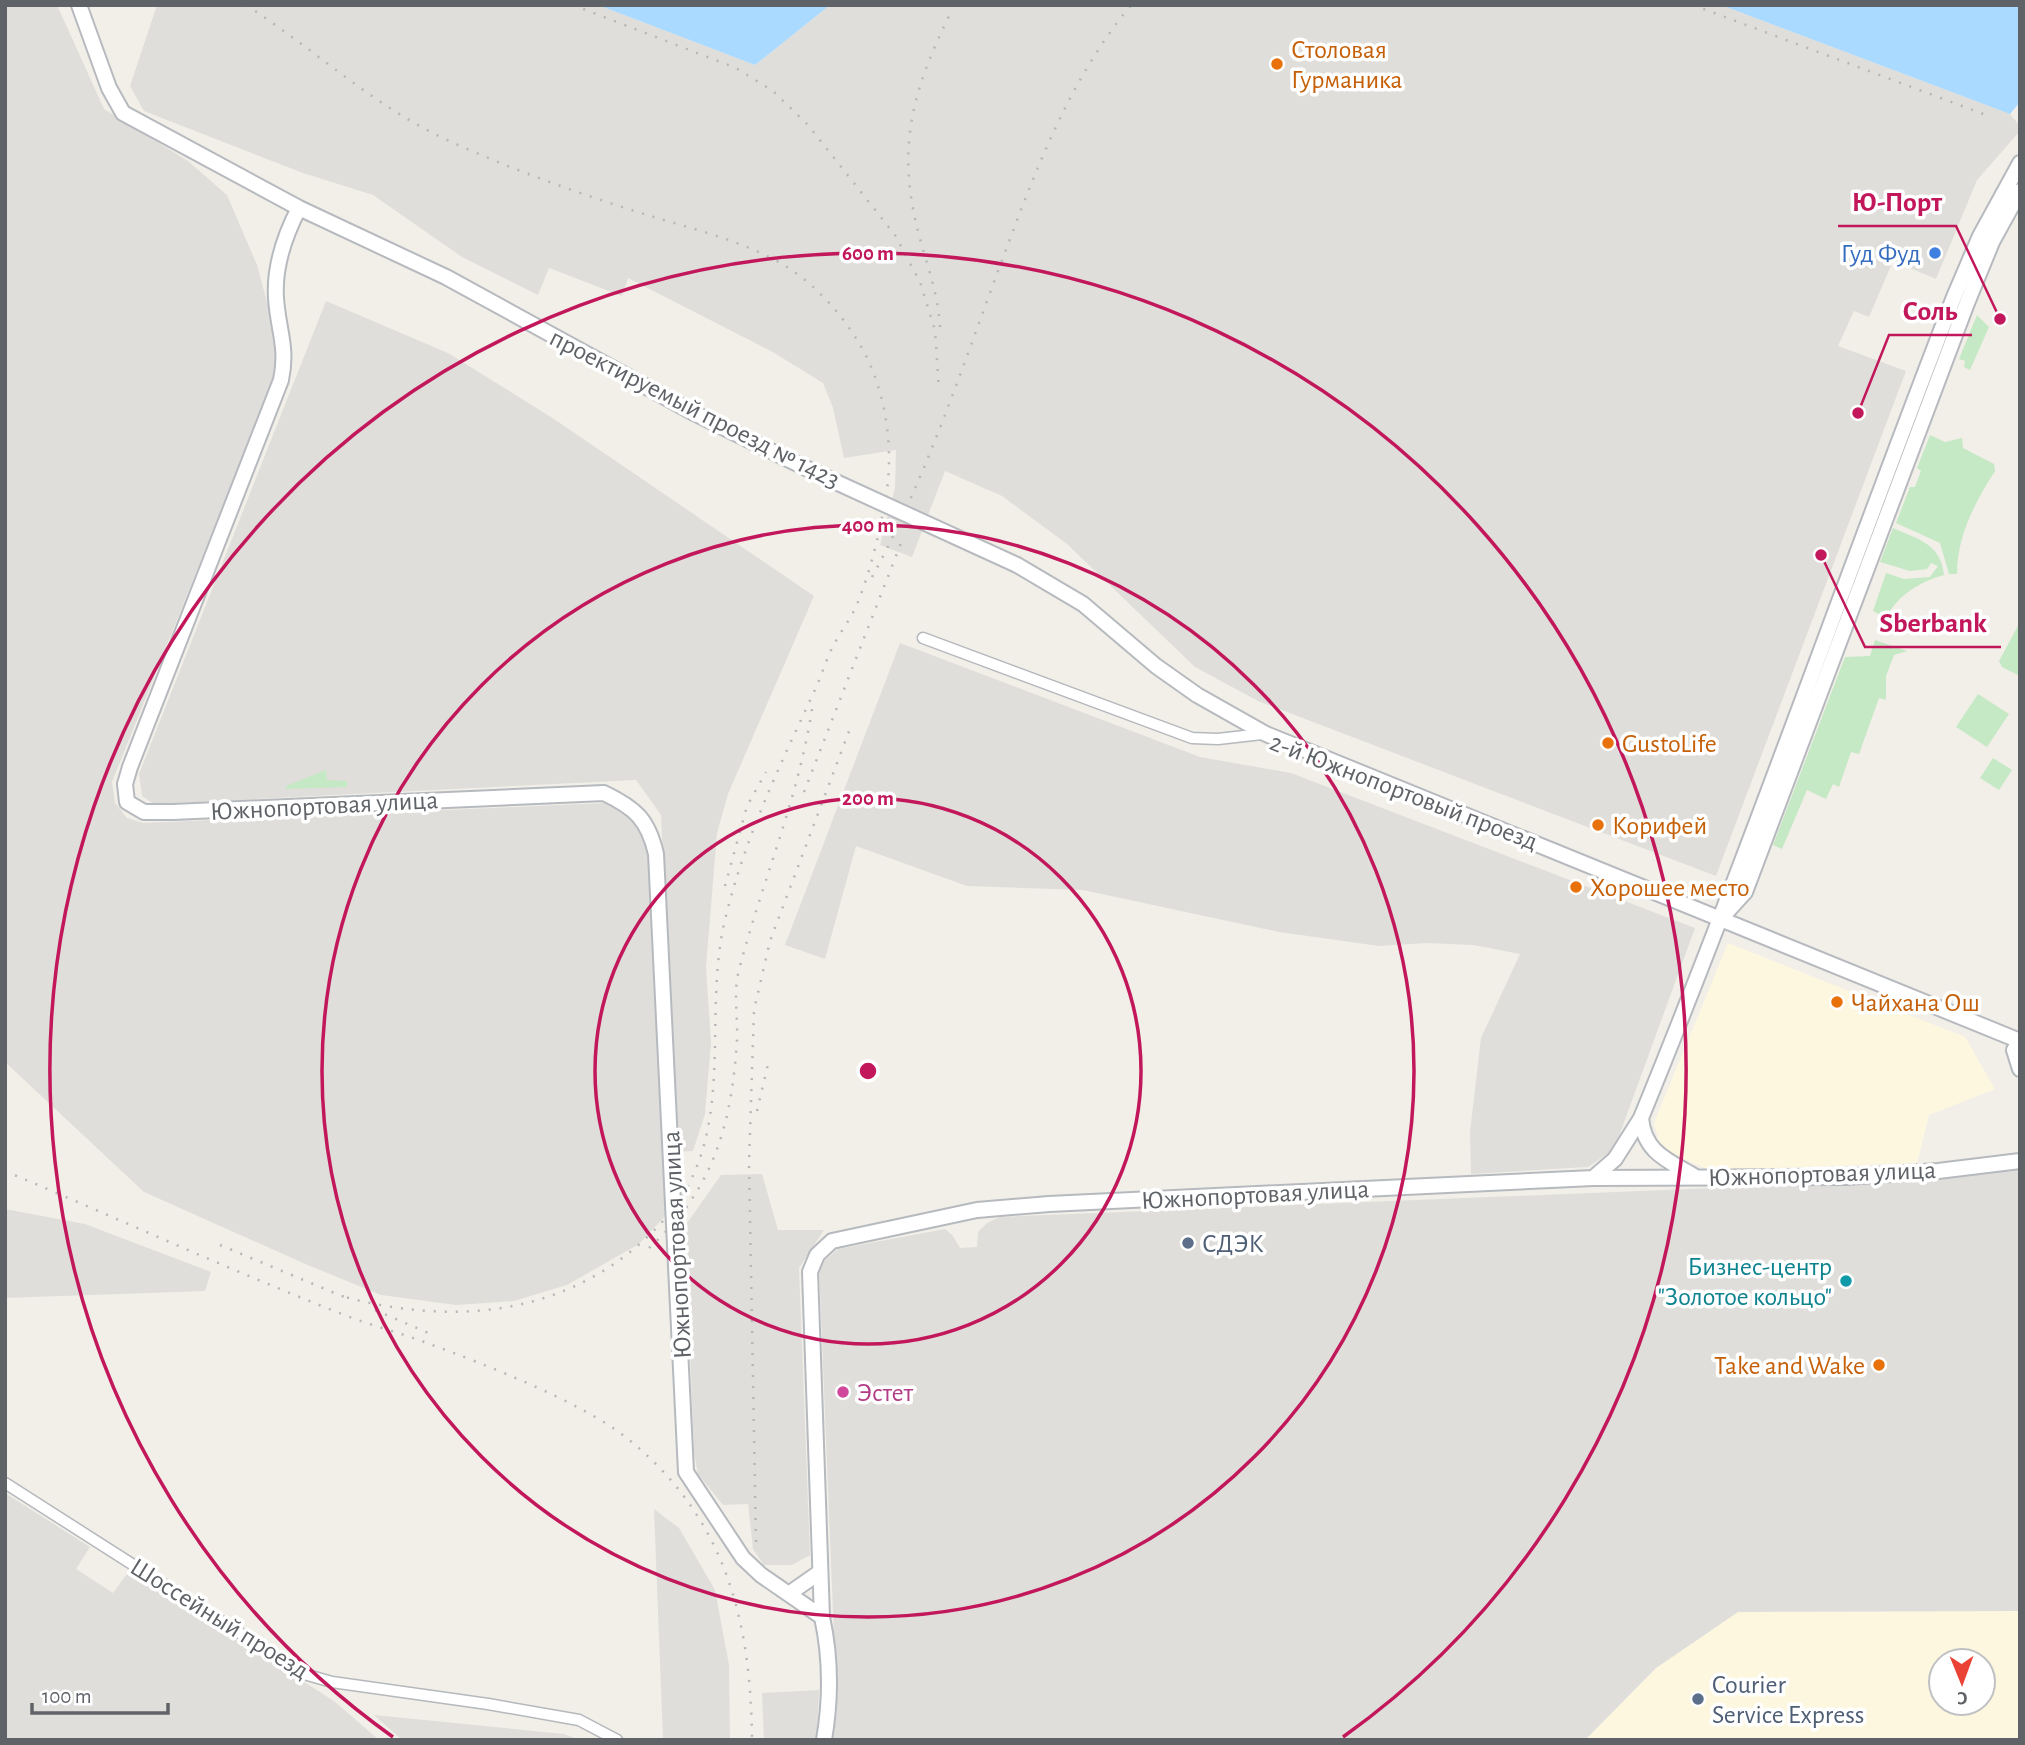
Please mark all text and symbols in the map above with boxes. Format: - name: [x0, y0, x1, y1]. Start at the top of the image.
- place label: Столовая Гурманика: [1291, 37, 1402, 93]
- marker: Столовая Гурманика: [1269, 56, 1285, 72]
- callout: Ю-Порт: [1838, 177, 1956, 226]
- text: Ю-Порт: [1852, 189, 1943, 217]
- place label: Гуд Фуд: [1841, 241, 1921, 267]
- text: 600 m: [842, 243, 894, 264]
- marker: Гуд Фуд: [1927, 245, 1943, 261]
- callout: Соль: [1889, 286, 1972, 335]
- text: Соль: [1902, 298, 1958, 326]
- street label: проектируемый проезд № 1423: [545, 324, 844, 493]
- text: 400 m: [842, 515, 894, 536]
- callout: Sberbank: [1865, 598, 2001, 647]
- text: Sberbank: [1879, 610, 1987, 638]
- street label: 2-й Южнопортовый проезд: [1266, 729, 1541, 855]
- place label: GustoLife: [1622, 731, 1717, 757]
- marker: GustoLife: [1600, 735, 1616, 751]
- street label: Южнопортовая улица: [209, 787, 439, 825]
- text: 200 m: [842, 788, 894, 809]
- place label: Корифей: [1612, 813, 1707, 839]
- marker: Корифей: [1590, 817, 1606, 833]
- place label: Хорошее место: [1590, 875, 1750, 901]
- marker: Хорошее место: [1568, 879, 1584, 895]
- place label: Чайхана Ош: [1851, 990, 1980, 1016]
- marker: Чайхана Ош: [1829, 994, 1845, 1010]
- centre of rings: [856, 1059, 880, 1083]
- street label: Южнопортовая улица: [658, 1130, 696, 1360]
- street label: Южнопортовая улица: [1707, 1157, 1937, 1191]
- street label: Южнопортовая улица: [1140, 1176, 1370, 1214]
- place label: СДЭК: [1202, 1231, 1264, 1257]
- marker: СДЭК: [1180, 1235, 1196, 1251]
- place label: Бизнес-центр "Золотое кольцо": [1658, 1254, 1832, 1310]
- marker: Бизнес-центр "Золотое кольцо": [1838, 1273, 1854, 1289]
- place label: Take and Wake: [1714, 1353, 1865, 1379]
- marker: Take and Wake: [1871, 1357, 1887, 1373]
- place label: Эстет: [857, 1380, 914, 1406]
- marker: Эстет: [835, 1384, 851, 1400]
- street label: Шоссейный проезд: [126, 1554, 313, 1684]
- north arrow: [1927, 1647, 1997, 1717]
- scale bar: [32, 1672, 168, 1716]
- place label: Courier Service Express: [1712, 1672, 1864, 1728]
- text: 100 m: [42, 1686, 92, 1707]
- text: С: [1957, 1688, 1968, 1707]
- marker: Courier Service Express: [1690, 1691, 1706, 1707]

